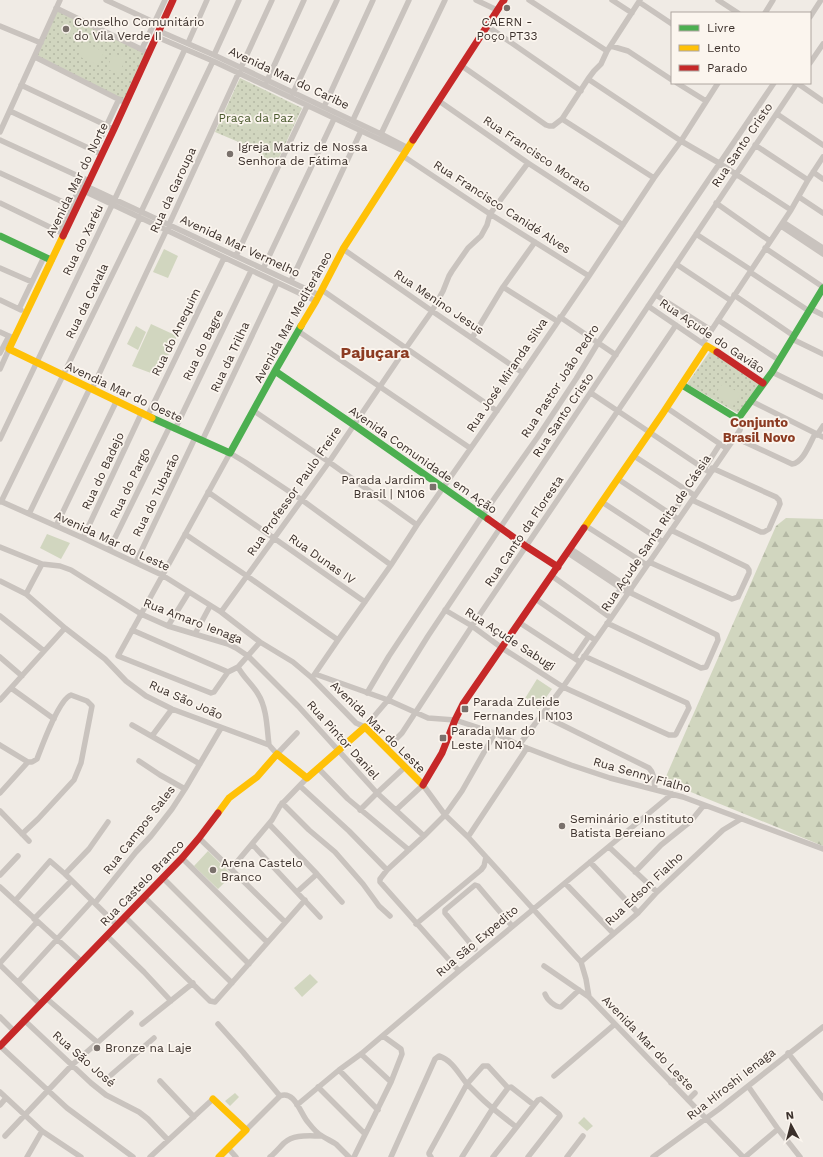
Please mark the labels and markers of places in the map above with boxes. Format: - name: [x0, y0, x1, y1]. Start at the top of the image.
- marker: CAERN - Poço PT33: [502, 3, 512, 13]
- place label: Conselho Comunitário do Vila Verde II: [74, 15, 205, 43]
- place label: CAERN - Poço PT33: [477, 15, 538, 43]
- marker: Conselho Comunitário do Vila Verde II: [61, 24, 71, 34]
- place label: Igreja Matriz de Nossa Senhora de Fátima: [238, 140, 368, 168]
- marker: Igreja Matriz de Nossa Senhora de Fátima: [225, 149, 235, 159]
- place label: Parada Jardim Brasil | N106: [341, 473, 425, 501]
- marker: Parada Jardim Brasil | N106: [428, 482, 438, 492]
- place label: Parada Zuleide Fernandes | N103: [473, 695, 573, 723]
- marker: Parada Zuleide Fernandes | N103: [460, 704, 470, 714]
- place label: Parada Mar do Leste | N104: [451, 724, 535, 752]
- marker: Parada Mar do Leste | N104: [438, 733, 448, 743]
- place label: Seminário e Instituto Batista Bereiano: [570, 812, 694, 840]
- marker: Seminário e Instituto Batista Bereiano: [557, 821, 567, 831]
- place label: Arena Castelo Branco: [221, 856, 303, 884]
- marker: Arena Castelo Branco: [208, 865, 218, 875]
- place label: Bronze na Laje: [105, 1041, 192, 1055]
- marker: Bronze na Laje: [92, 1043, 102, 1053]

